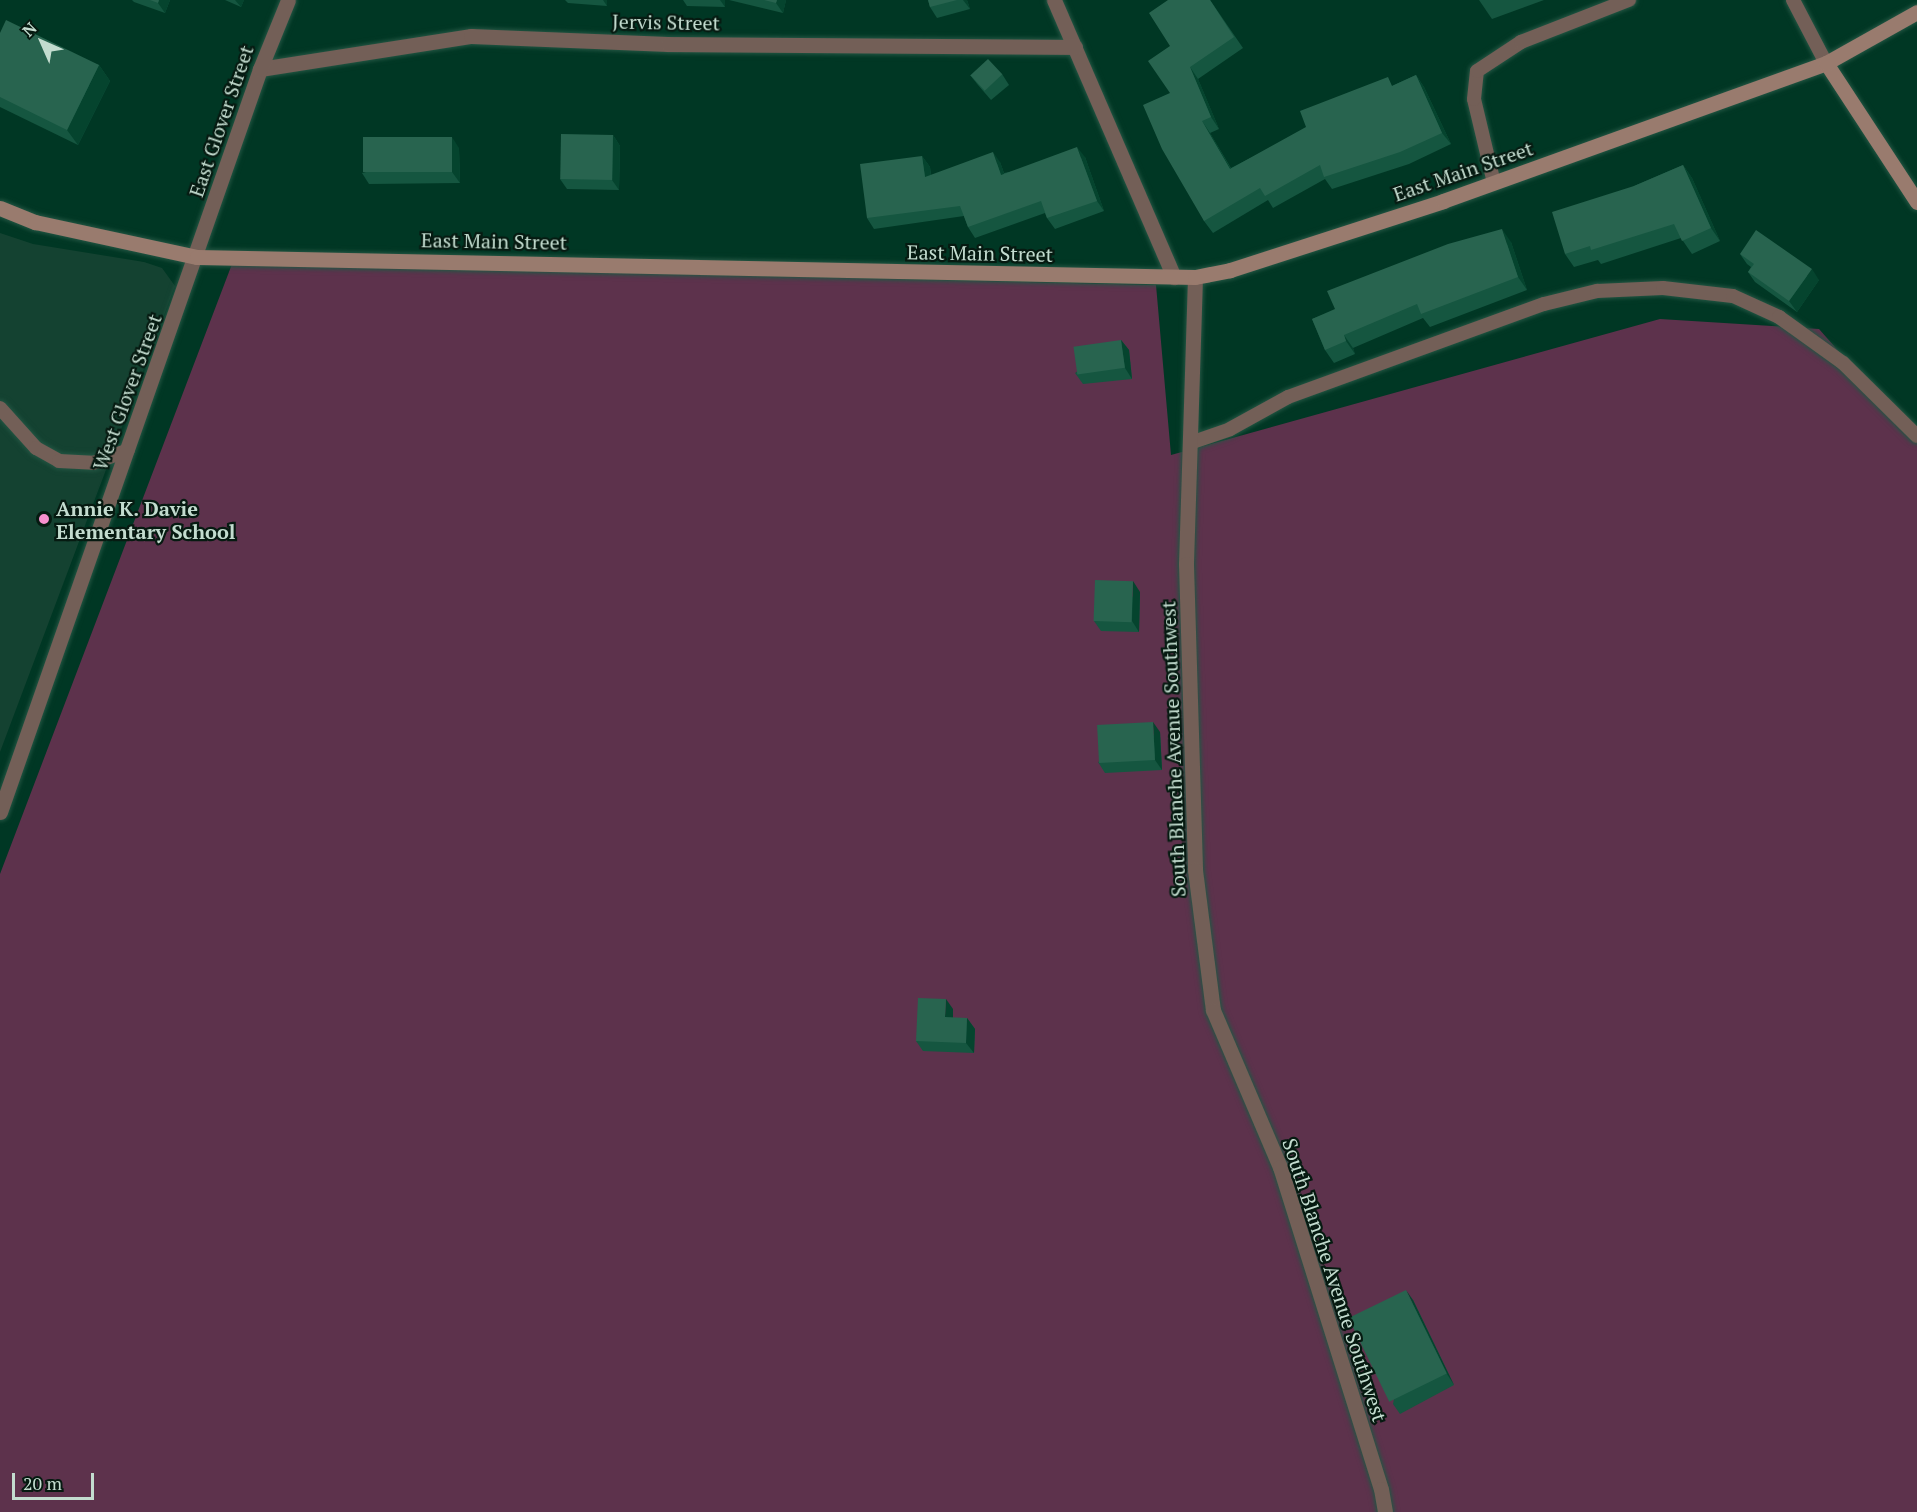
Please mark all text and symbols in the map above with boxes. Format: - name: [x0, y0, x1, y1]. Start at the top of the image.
- street label: Jervis Street: [612, 9, 720, 35]
- north arrow: [12, 12, 72, 72]
- text: N: [17, 17, 41, 41]
- street label: East Glover Street: [184, 42, 258, 200]
- street label: East Main Street: [1390, 136, 1536, 206]
- street label: East Main Street: [421, 228, 567, 254]
- street label: East Main Street: [907, 240, 1053, 266]
- street label: West Glover Street: [88, 311, 166, 473]
- place label: Annie K. Davie Elementary School: [56, 496, 235, 543]
- marker: Annie K. Davie Elementary School: [37, 512, 51, 526]
- street label: South Blanche Avenue Southwest: [1156, 600, 1190, 898]
- street label: South Blanche Avenue Southwest: [1278, 1135, 1392, 1425]
- scale bar: [15, 1461, 98, 1499]
- text: 20 m: [23, 1471, 62, 1495]

